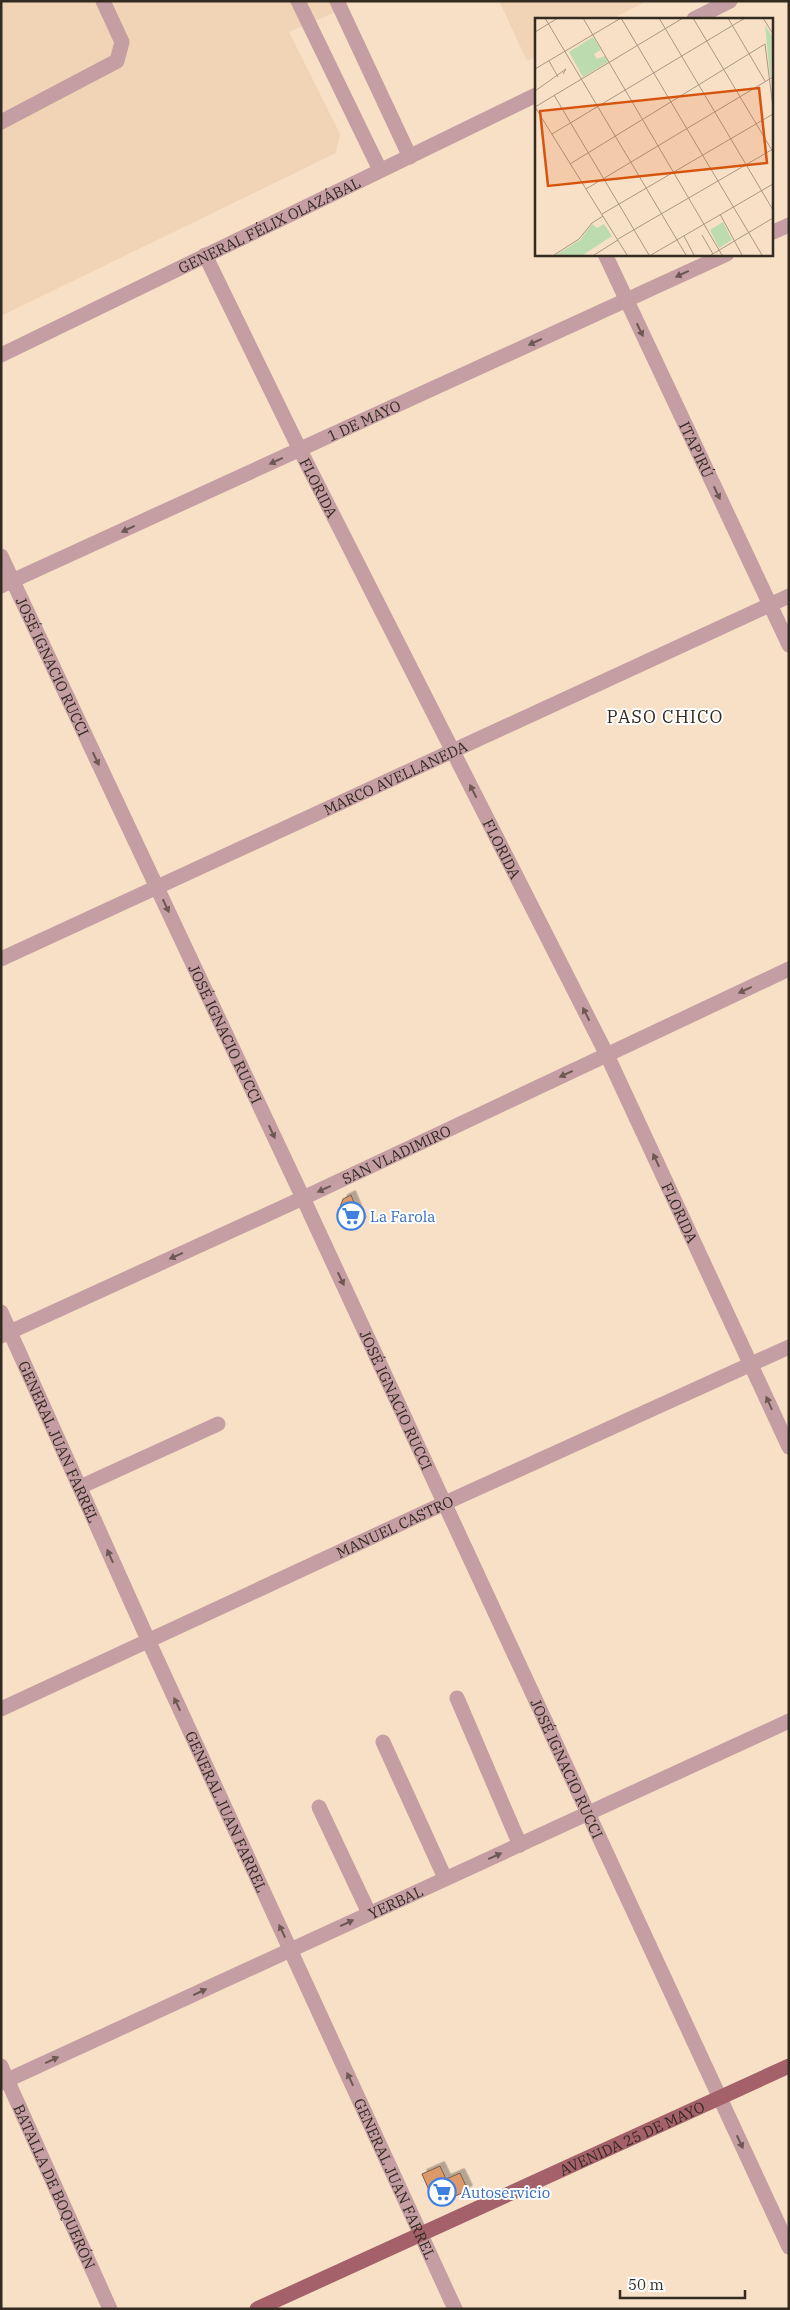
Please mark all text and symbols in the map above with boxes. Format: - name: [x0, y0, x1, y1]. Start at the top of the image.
- inset map: [535, 18, 772, 255]
- street label: GENERAL FÉLIX OLAZÁBAL: [175, 172, 363, 277]
- one-way arrow: [675, 270, 689, 278]
- one-way arrow: [636, 323, 644, 337]
- one-way arrow: [528, 338, 542, 346]
- street label: 1 DE MAYO: [324, 395, 404, 445]
- street label: ITAPIRÚ: [676, 418, 718, 481]
- street label: FLORIDA: [296, 454, 342, 521]
- one-way arrow: [269, 457, 283, 465]
- one-way arrow: [713, 485, 721, 500]
- one-way arrow: [121, 525, 135, 533]
- street label: JOSÉ IGNACIO RUCCI: [12, 594, 94, 739]
- district label: PASO CHICO: [607, 705, 723, 728]
- street label: MARCO AVELLANEDA: [320, 736, 471, 819]
- one-way arrow: [92, 752, 100, 766]
- one-way arrow: [469, 783, 477, 798]
- street label: FLORIDA: [479, 816, 526, 882]
- one-way arrow: [162, 899, 170, 913]
- street label: JOSÉ IGNACIO RUCCI: [185, 961, 267, 1106]
- one-way arrow: [738, 986, 752, 994]
- one-way arrow: [582, 1006, 590, 1021]
- one-way arrow: [559, 1071, 573, 1079]
- street label: SAN VLADIMIRO: [339, 1120, 454, 1188]
- one-way arrow: [268, 1125, 276, 1139]
- one-way arrow: [652, 1153, 660, 1167]
- street label: FLORIDA: [658, 1179, 703, 1246]
- one-way arrow: [317, 1185, 331, 1193]
- supermarket icon: La Farola: [336, 1201, 366, 1231]
- place label: La Farola: [370, 1207, 435, 1226]
- one-way arrow: [169, 1252, 184, 1260]
- one-way arrow: [337, 1272, 345, 1286]
- street label: JOSÉ IGNACIO RUCCI: [356, 1327, 437, 1473]
- street label: GENERAL JUAN FARREL: [15, 1358, 104, 1525]
- one-way arrow: [764, 1396, 772, 1410]
- street label: MANUEL CASTRO: [333, 1491, 456, 1562]
- one-way arrow: [106, 1549, 114, 1563]
- street label: JOSÉ IGNACIO RUCCI: [527, 1695, 608, 1841]
- one-way arrow: [173, 1697, 181, 1711]
- street label: GENERAL JUAN FARREL: [182, 1728, 272, 1895]
- one-way arrow: [488, 1852, 502, 1860]
- street label: YERBAL: [365, 1881, 426, 1923]
- one-way arrow: [340, 1919, 354, 1927]
- one-way arrow: [278, 1924, 286, 1938]
- one-way arrow: [193, 1988, 207, 1996]
- one-way arrow: [45, 2056, 59, 2064]
- one-way arrow: [346, 2072, 354, 2086]
- street label: GENERAL JUAN FARREL: [350, 2095, 440, 2262]
- street label: AVENIDA 25 DE MAYO: [556, 2096, 707, 2179]
- street label: BATALLA DE BOQUERÓN: [10, 2101, 100, 2272]
- one-way arrow: [736, 2135, 744, 2149]
- supermarket icon: Autoservicio: [427, 2177, 457, 2207]
- place label: Autoservicio: [461, 2183, 550, 2202]
- scale bar: [620, 2268, 745, 2300]
- text: 50 m: [628, 2275, 664, 2294]

